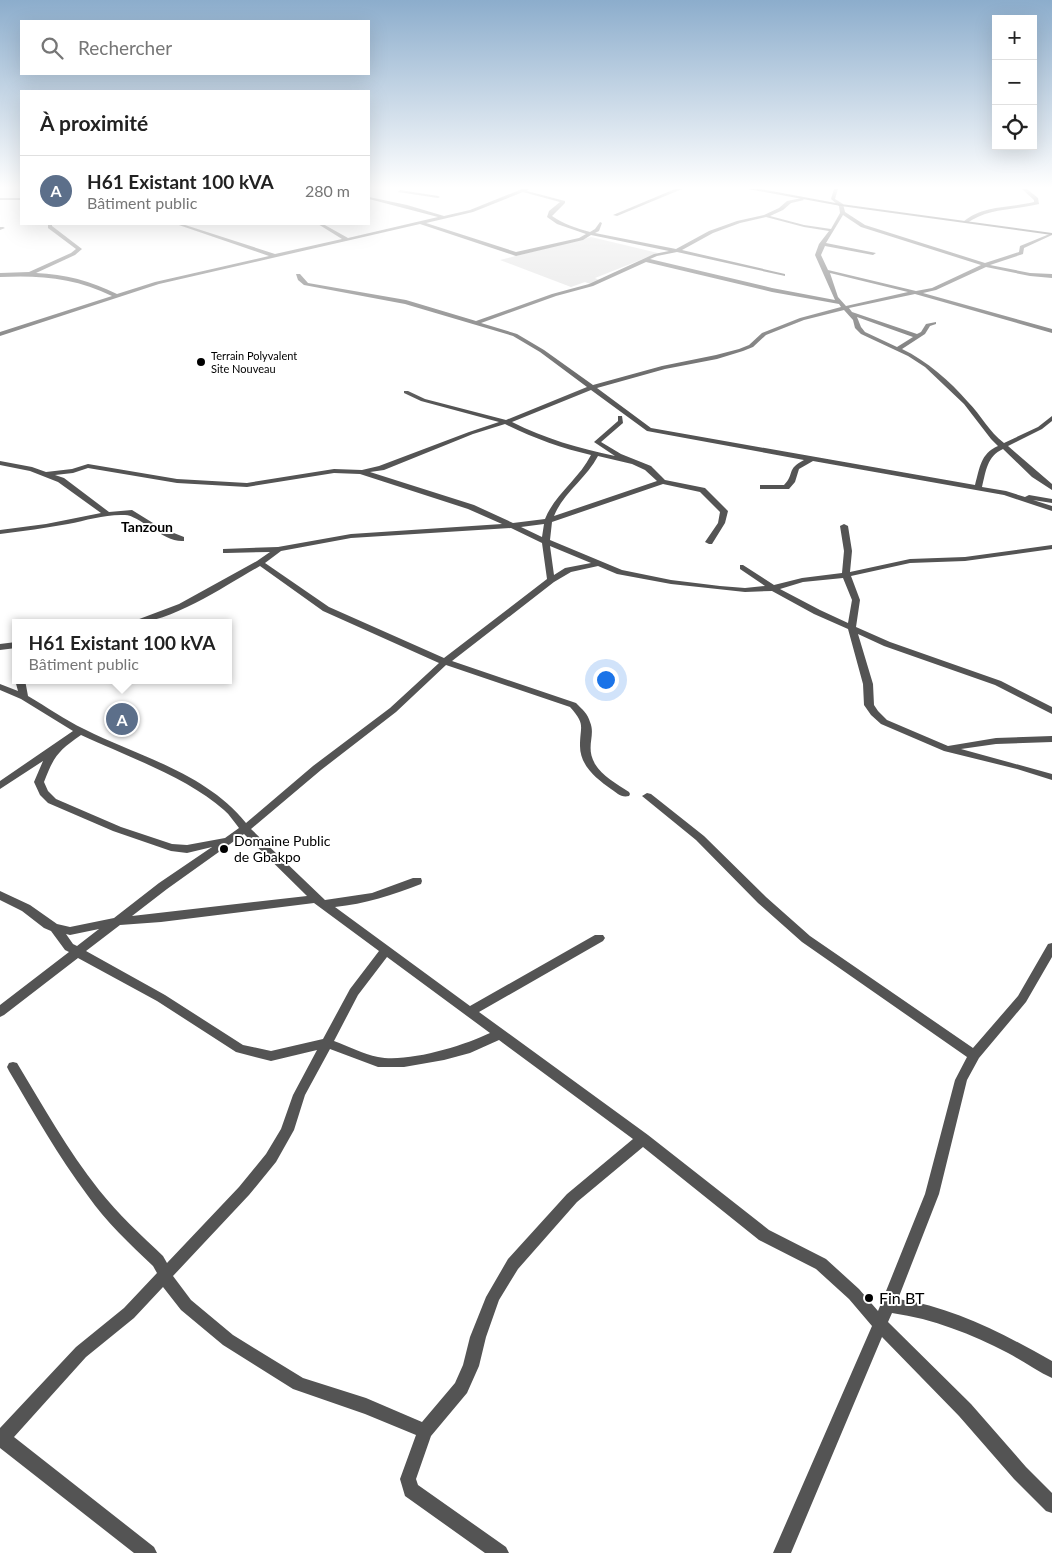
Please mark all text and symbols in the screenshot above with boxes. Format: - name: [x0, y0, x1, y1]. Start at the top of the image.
- map controls: [992, 15, 1037, 150]
- button: +: [992, 15, 1037, 60]
- search box: [20, 20, 370, 75]
- icon: search: [38, 34, 66, 62]
- text: Rechercher: [78, 36, 172, 59]
- button: −: [992, 60, 1037, 105]
- button: locate: [992, 105, 1037, 150]
- text: À proximité: [40, 110, 148, 135]
- text: H61 Existant 100 kVA: [87, 170, 274, 193]
- text: A: [50, 181, 62, 200]
- text: 280 m: [305, 181, 350, 200]
- text: Bâtiment public: [87, 193, 197, 212]
- place label: Terrain Polyvalent Site Nouveau: [211, 349, 297, 375]
- marker: Terrain Polyvalent Site Nouveau: [195, 356, 207, 368]
- district label: Tanzoun: [121, 518, 173, 535]
- popup: [12, 619, 232, 684]
- text: H61 Existant 100 kVA: [29, 631, 215, 654]
- text: Bâtiment public: [29, 654, 139, 673]
- your location: [593, 667, 619, 693]
- pin: A: [106, 700, 138, 738]
- place label: Domaine Public de Gbakpo: [234, 832, 331, 865]
- marker: Domaine Public de Gbakpo: [218, 843, 230, 855]
- place label: Fin BT: [879, 1288, 925, 1307]
- marker: Fin BT: [863, 1292, 875, 1304]

